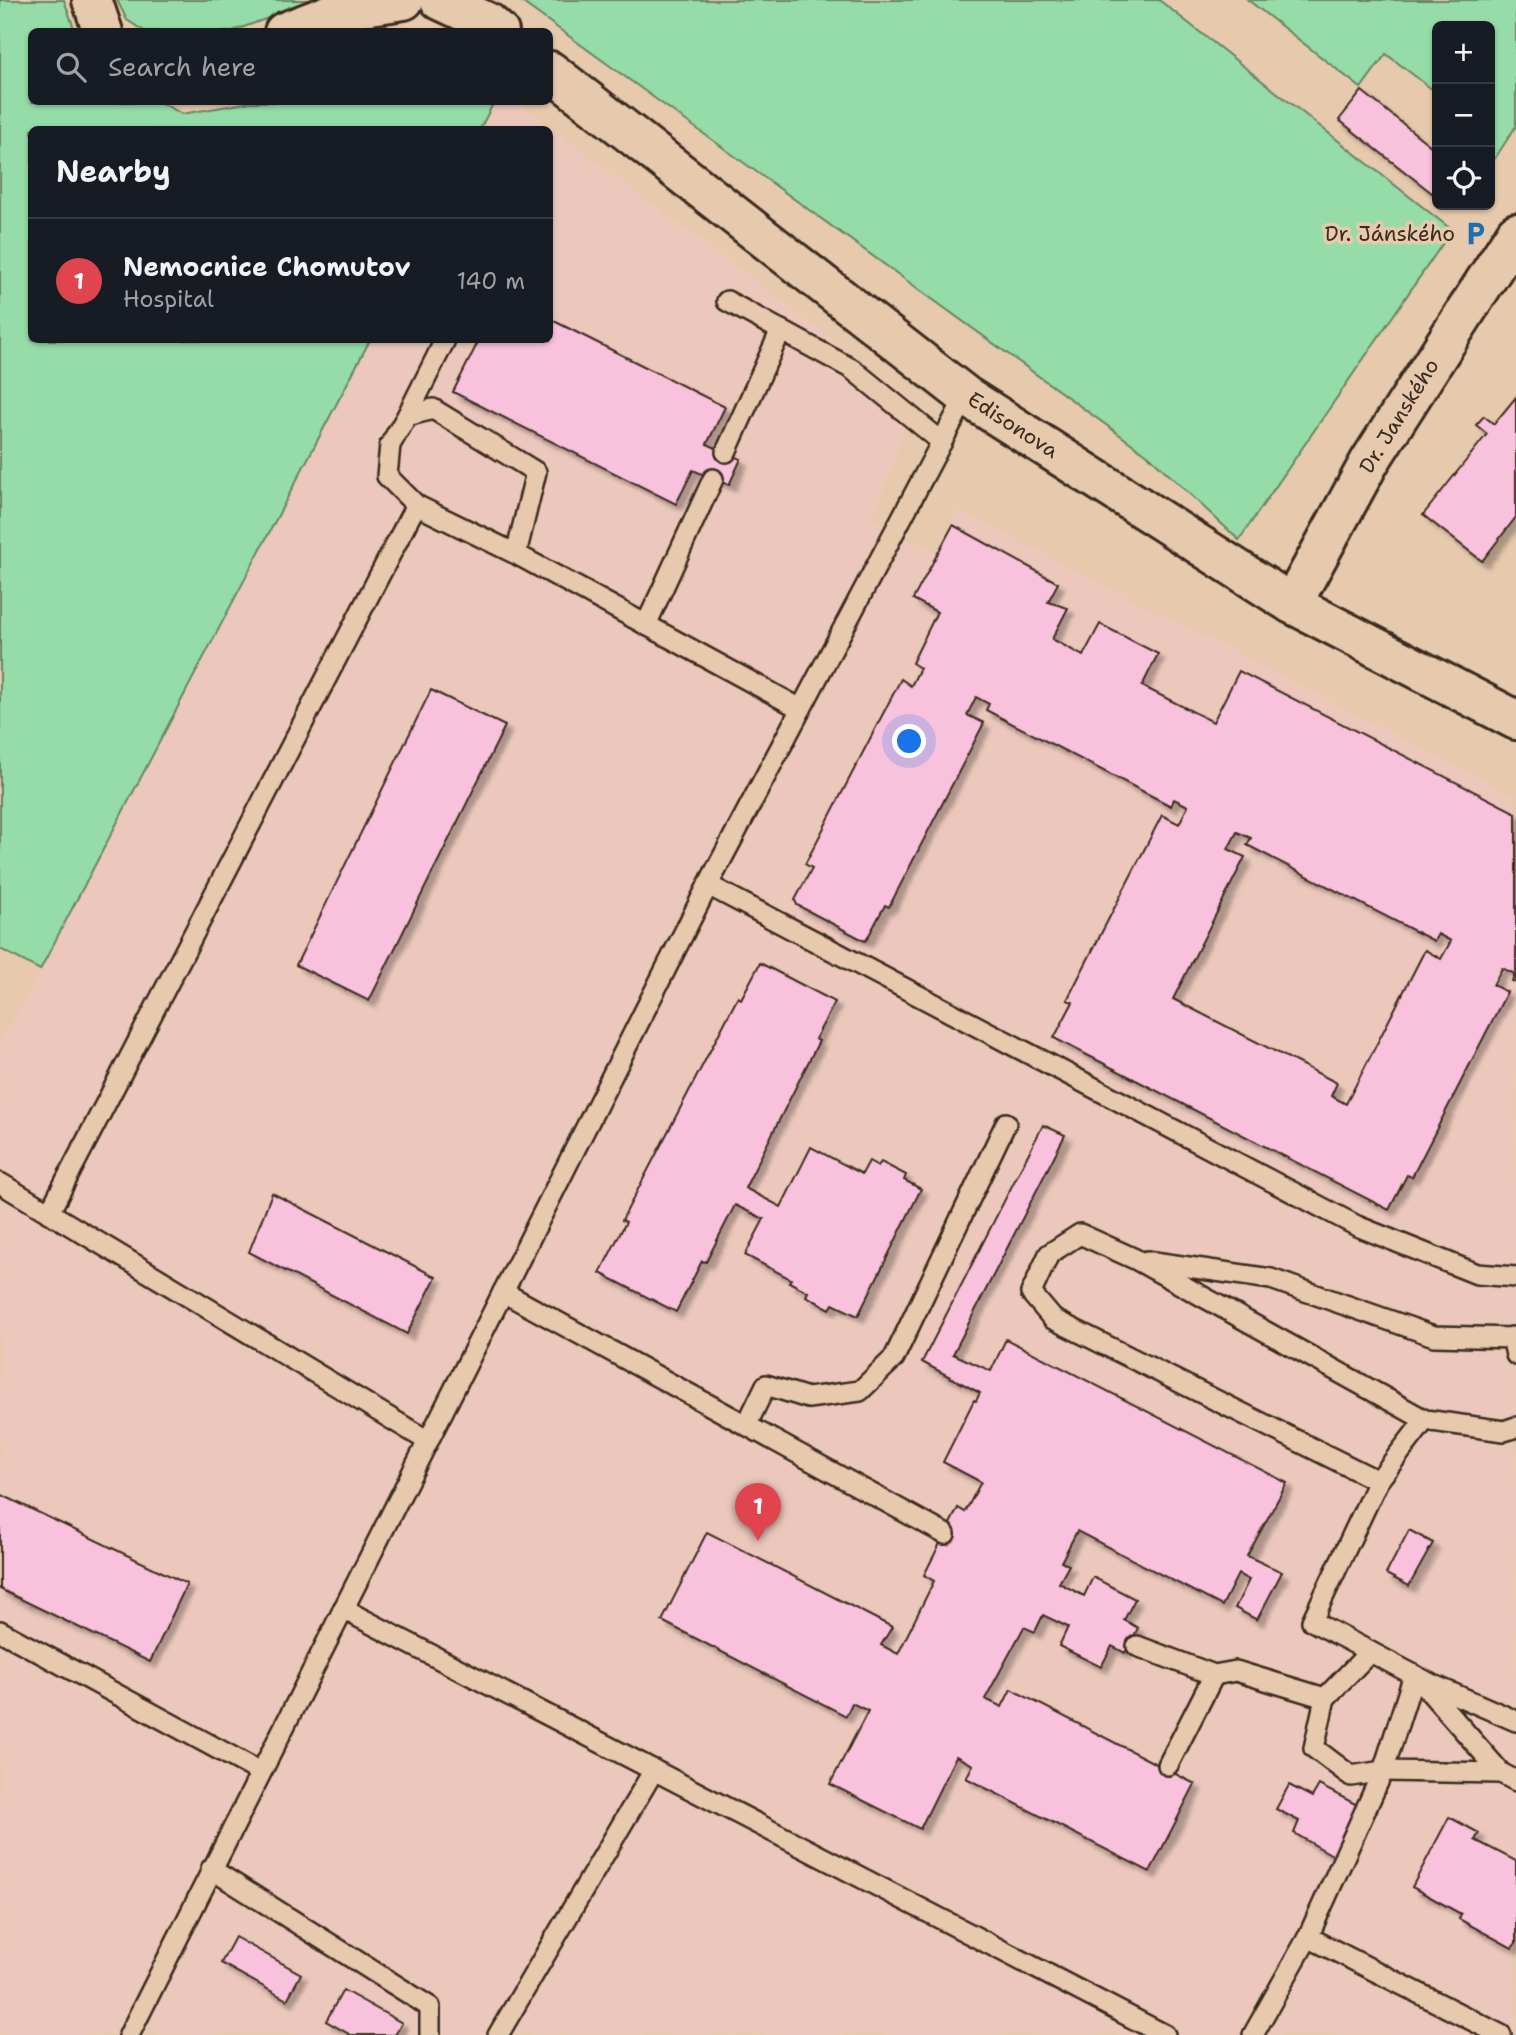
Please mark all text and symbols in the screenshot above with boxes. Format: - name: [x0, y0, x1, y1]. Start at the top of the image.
- map controls: [1432, 21, 1495, 210]
- button: +: [1432, 21, 1495, 84]
- search box: [28, 28, 553, 105]
- icon: search: [52, 48, 90, 86]
- text: Search here: [108, 49, 257, 84]
- button: −: [1432, 84, 1495, 147]
- button: locate: [1432, 147, 1495, 210]
- text: Nearby: [56, 151, 171, 192]
- place label: Dr. Jánského: [1325, 220, 1455, 248]
- parking icon: Dr. Jánského: [1461, 220, 1489, 248]
- text: Nemocnice Chomutov: [123, 249, 410, 284]
- text: 1: [74, 266, 84, 296]
- text: 140 m: [457, 266, 525, 296]
- text: Hospital: [123, 284, 214, 314]
- street label: Dr. Janského: [1353, 353, 1445, 479]
- street label: Edisonova: [962, 385, 1064, 465]
- your location: [892, 724, 926, 758]
- pin: 1: [735, 1483, 781, 1541]

